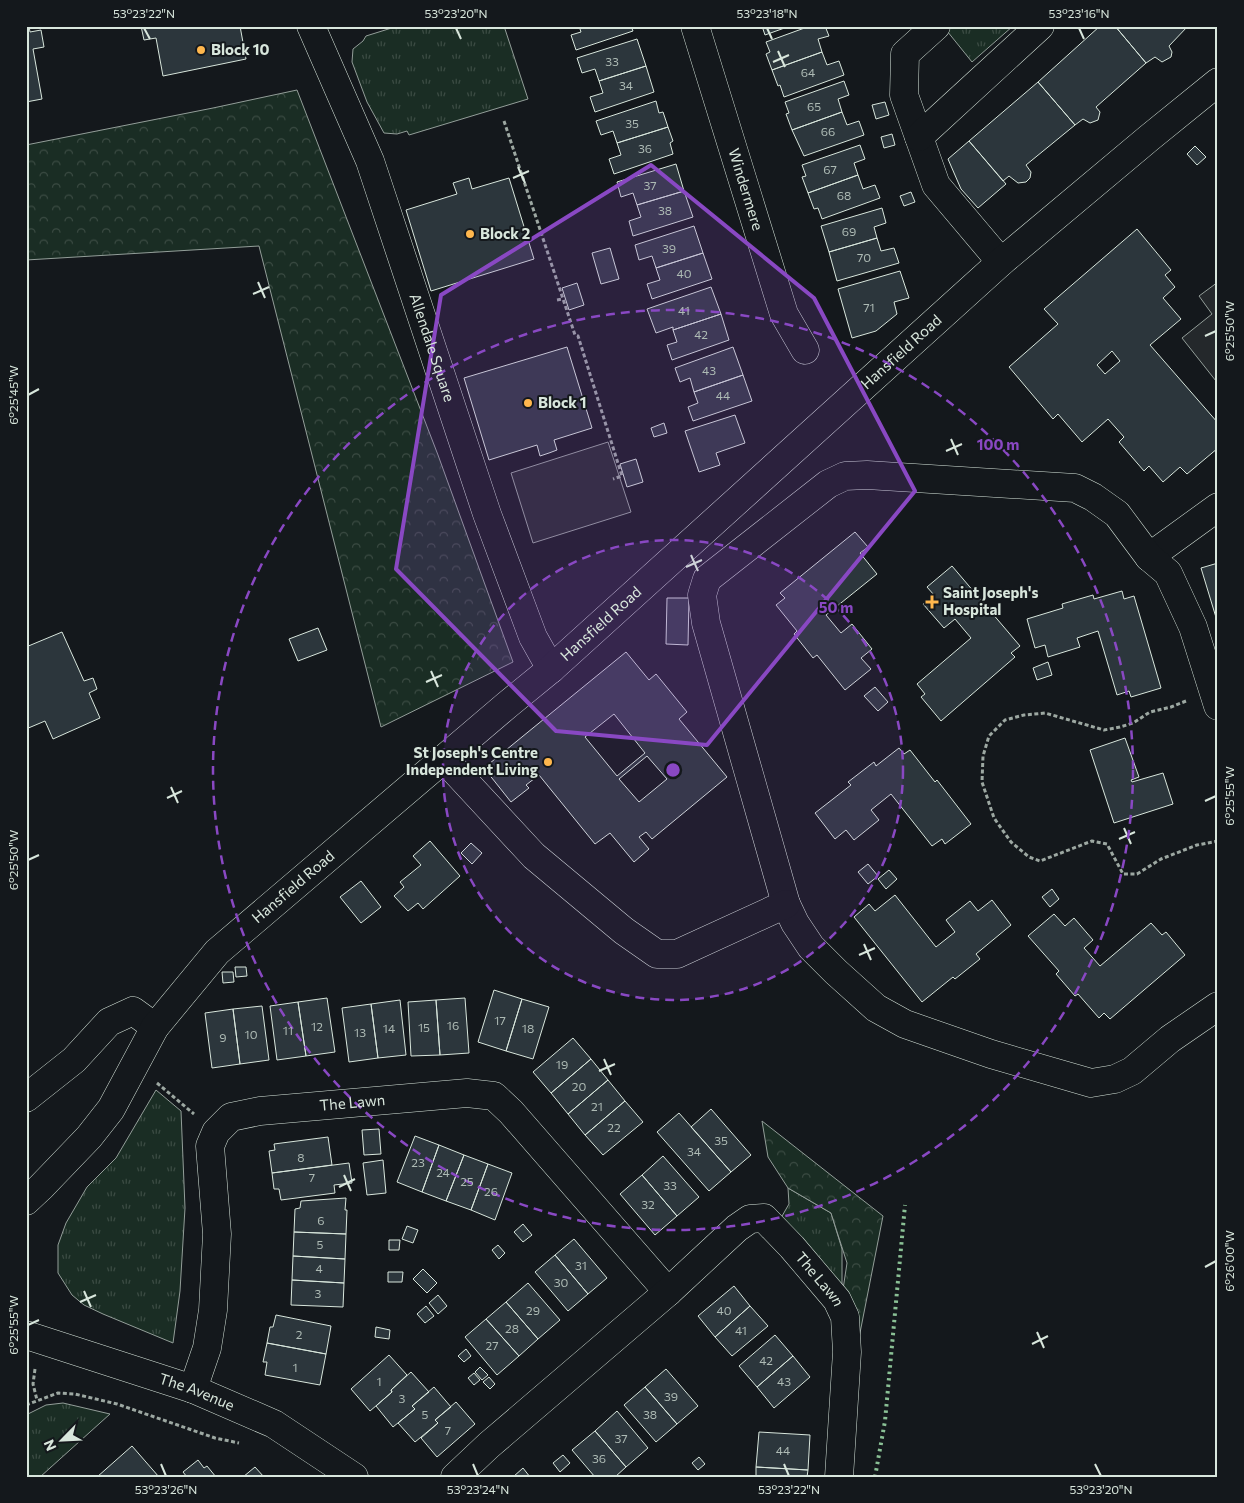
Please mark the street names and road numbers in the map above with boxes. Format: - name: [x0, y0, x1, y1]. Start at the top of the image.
- street label: Windermere: [725, 146, 768, 232]
- street label: Allendale Square: [406, 291, 459, 404]
- street label: Hansfield Road: [857, 310, 945, 392]
- street label: Hansfield Road: [556, 582, 644, 664]
- street label: Hansfield Road: [248, 846, 338, 926]
- street label: The Lawn: [319, 1090, 386, 1114]
- street label: The Lawn: [792, 1248, 849, 1309]
- street label: The Avenue: [157, 1369, 237, 1414]

